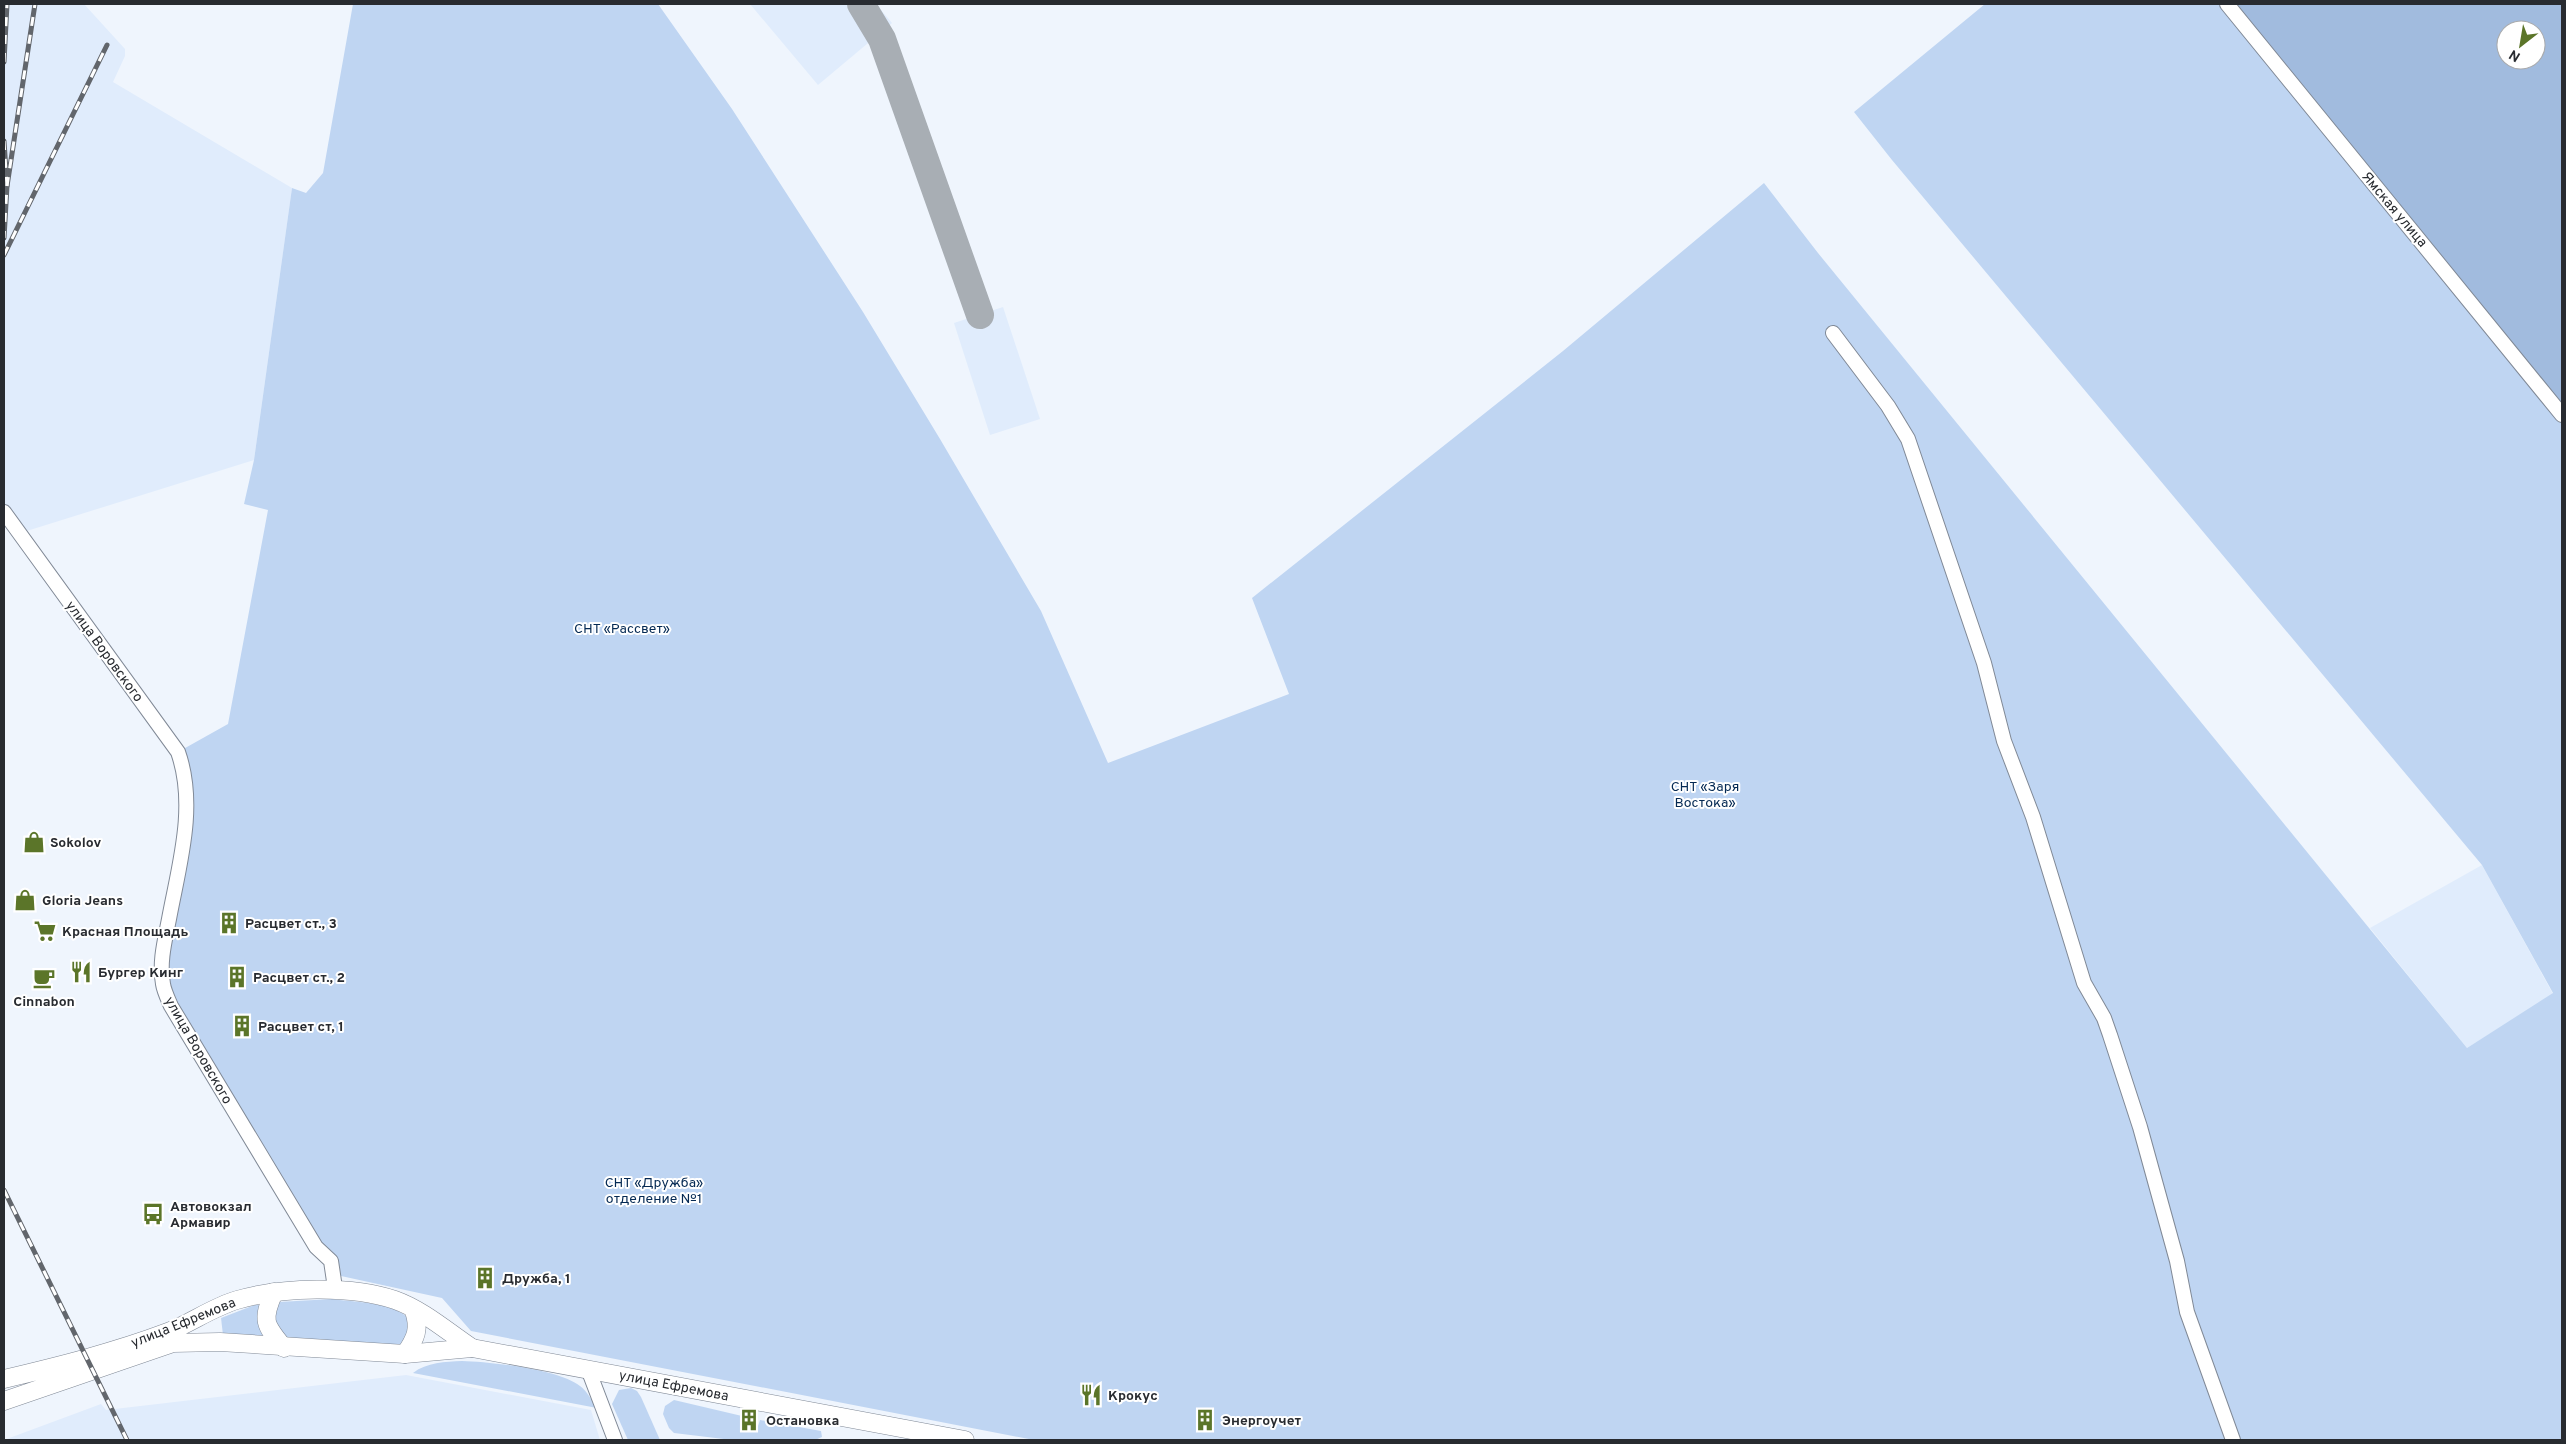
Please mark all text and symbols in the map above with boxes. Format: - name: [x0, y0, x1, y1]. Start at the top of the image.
- north arrow: [2496, 20, 2546, 70]
- text: N: [2506, 45, 2524, 65]
- street label: Ямская улица: [2357, 169, 2430, 251]
- street label: улица Воровского: [61, 598, 146, 706]
- park label: СНТ «Рассвет»: [574, 621, 670, 638]
- park label: СНТ «Заря Востока»: [1671, 779, 1739, 812]
- shop icon: Sokolov: [21, 829, 47, 855]
- place label: Sokolov: [50, 835, 102, 852]
- shop icon: Gloria Jeans: [12, 887, 38, 913]
- place label: Gloria Jeans: [42, 893, 123, 910]
- building icon: Расцвет ст., 3: [216, 910, 242, 936]
- place label: Расцвет ст., 3: [245, 916, 337, 933]
- supermarket icon: Красная Площадь: [32, 918, 58, 944]
- place label: Красная Площадь: [62, 924, 188, 941]
- restaurant icon: Бургер Кинг: [68, 959, 94, 985]
- building icon: Расцвет ст., 2: [224, 964, 250, 990]
- cafe icon: Cinnabon: [31, 965, 57, 991]
- place label: Бургер Кинг: [98, 965, 184, 982]
- place label: Расцвет ст., 2: [253, 970, 345, 987]
- place label: Cinnabon: [13, 994, 75, 1011]
- street label: улица Воровского: [160, 994, 235, 1108]
- building icon: Расцвет ст, 1: [229, 1013, 255, 1039]
- place label: Расцвет ст, 1: [258, 1019, 344, 1036]
- park label: СНТ «Дружба» отделение №1: [605, 1175, 703, 1208]
- place label: Автовокзал Армавир: [170, 1199, 252, 1232]
- bus stop icon: Автовокзал Армавир: [140, 1201, 166, 1227]
- building icon: Дружба, 1: [472, 1265, 498, 1291]
- place label: Дружба, 1: [502, 1271, 571, 1288]
- street label: улица Ефремова: [129, 1295, 238, 1352]
- street label: улица Ефремова: [617, 1367, 730, 1405]
- restaurant icon: Крокус: [1078, 1382, 1104, 1408]
- place label: Крокус: [1108, 1388, 1158, 1405]
- building icon: Остановка: [736, 1407, 762, 1433]
- building icon: Энергоучет: [1192, 1407, 1218, 1433]
- place label: Остановка: [766, 1413, 839, 1430]
- place label: Энергоучет: [1222, 1413, 1302, 1430]

